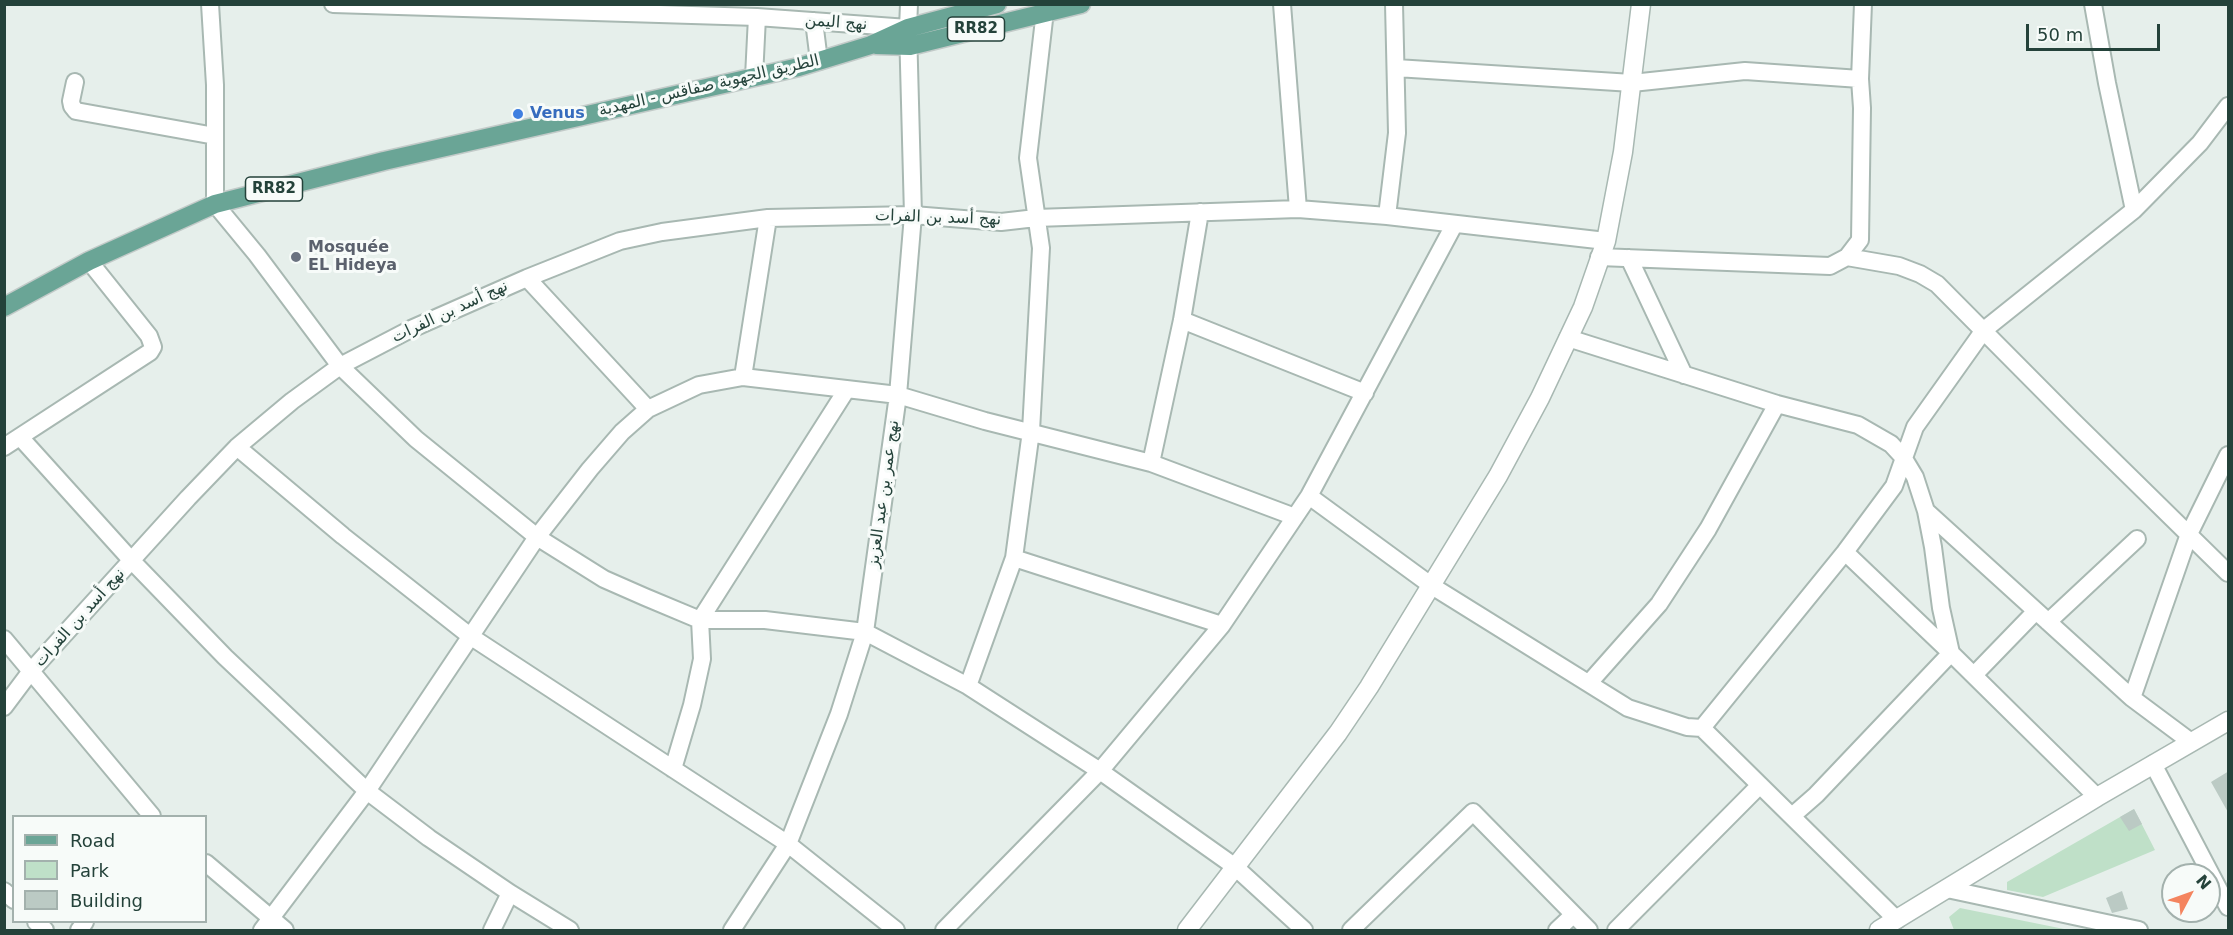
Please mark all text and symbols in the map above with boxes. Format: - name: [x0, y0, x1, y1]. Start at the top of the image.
- street label: نهج اليمن: [804, 11, 868, 35]
- scale bar: [2029, 12, 2162, 50]
- road number: RR82: [948, 17, 1004, 41]
- text: 50 m: [2037, 24, 2083, 45]
- street label: الطريق الجهوية صفاقس - المهدية: [597, 51, 821, 121]
- place label: Venus: [530, 104, 585, 124]
- marker: Venus: [511, 107, 525, 121]
- road number: RR82: [246, 177, 302, 201]
- street label: نهج أسد بن الفرات: [875, 206, 1001, 230]
- place label: Mosquée EL Hideya: [308, 238, 397, 276]
- marker: Mosquée EL Hideya: [289, 250, 303, 264]
- street label: نهج أسد بن الفرات: [389, 277, 511, 347]
- street label: نهج عمر بن عبد العزيز: [864, 419, 904, 569]
- street label: نهج أسد بن الفرات: [31, 565, 129, 671]
- legend: [12, 815, 207, 923]
- text: Road: [70, 830, 115, 851]
- text: Park: [70, 860, 109, 881]
- north arrow: [2161, 863, 2221, 923]
- text: N: [2192, 871, 2215, 893]
- text: Building: [70, 890, 143, 911]

